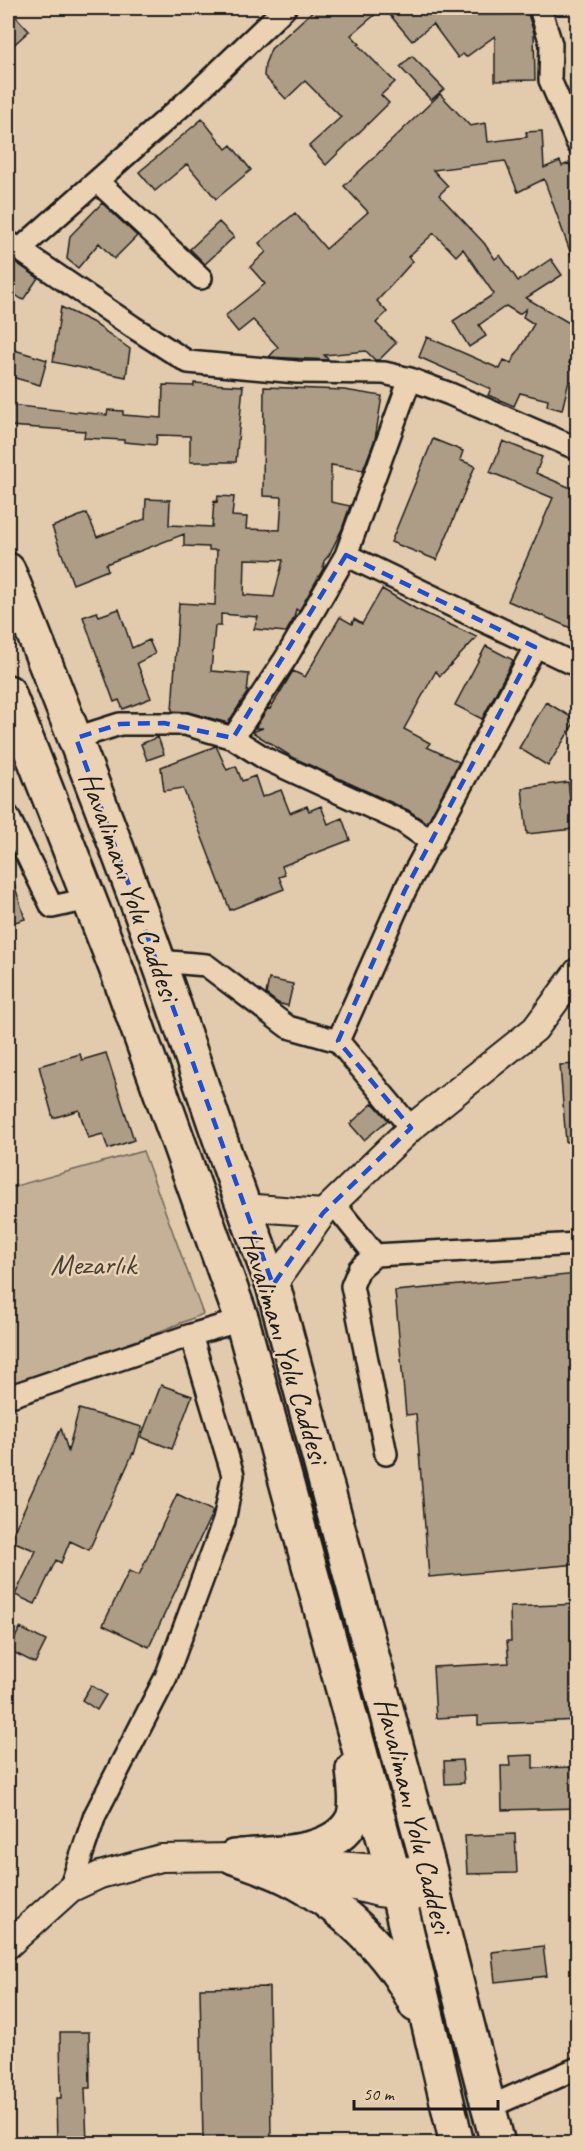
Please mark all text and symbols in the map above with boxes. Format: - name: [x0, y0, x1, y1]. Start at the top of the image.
- street label: Havalimanı Yolu Caddesi: [71, 766, 190, 1009]
- street label: Havalimanı Yolu Caddesi: [232, 1226, 339, 1471]
- park label: Mezarlık: [50, 1245, 138, 1283]
- street label: Havalimanı Yolu Caddesi: [366, 1693, 462, 1940]
- scale bar: [354, 2073, 498, 2111]
- text: 50 m: [363, 2083, 396, 2105]

